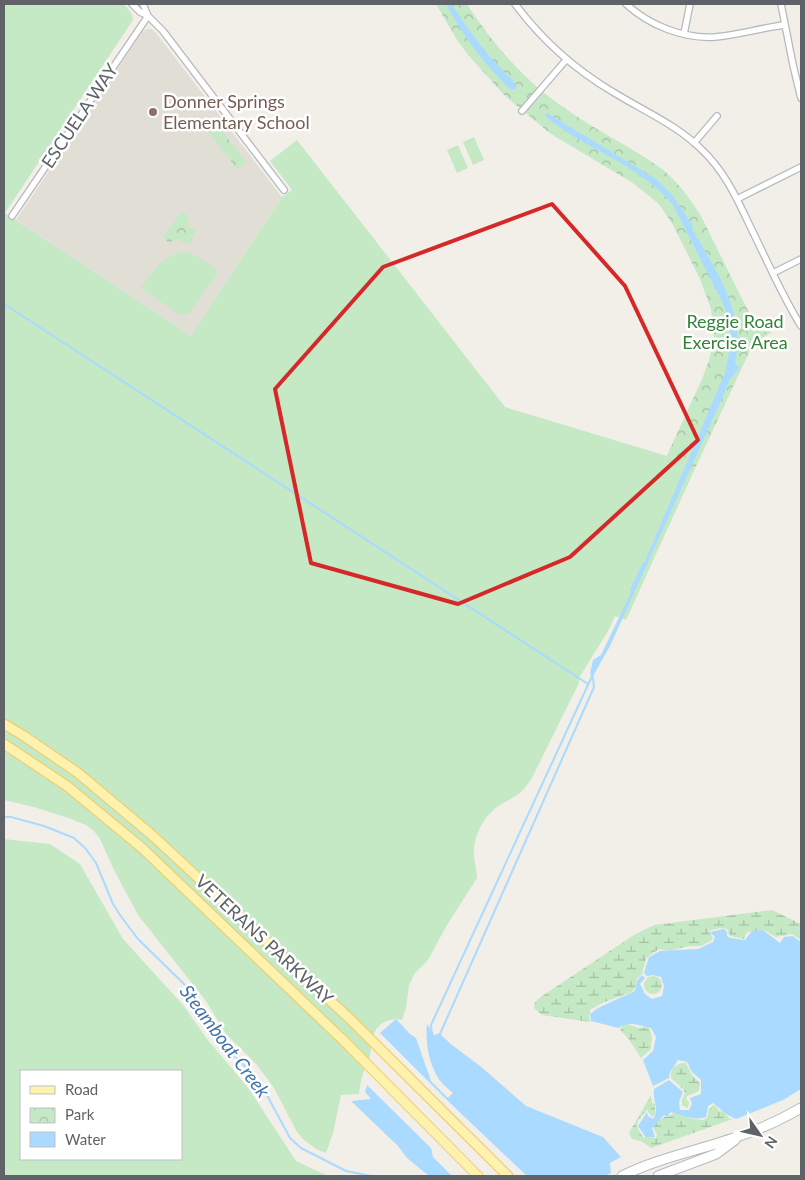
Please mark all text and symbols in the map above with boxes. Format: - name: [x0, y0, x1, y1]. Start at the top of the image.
- street label: ESCUELA WAY: [36, 58, 123, 172]
- place label: Donner Springs Elementary School: [163, 90, 310, 133]
- marker: Donner Springs Elementary School: [147, 106, 159, 118]
- park label: Reggie Road Exercise Area: [682, 310, 788, 353]
- street label: VETERANS PARKWAY: [191, 870, 339, 1009]
- water label: Steamboat Creek: [175, 980, 276, 1102]
- legend: [20, 1070, 182, 1160]
- text: Road: [65, 1080, 98, 1098]
- text: Park: [65, 1105, 95, 1123]
- north arrow: [735, 1110, 785, 1160]
- text: Water: [65, 1130, 106, 1148]
- text: N: [761, 1133, 781, 1152]

